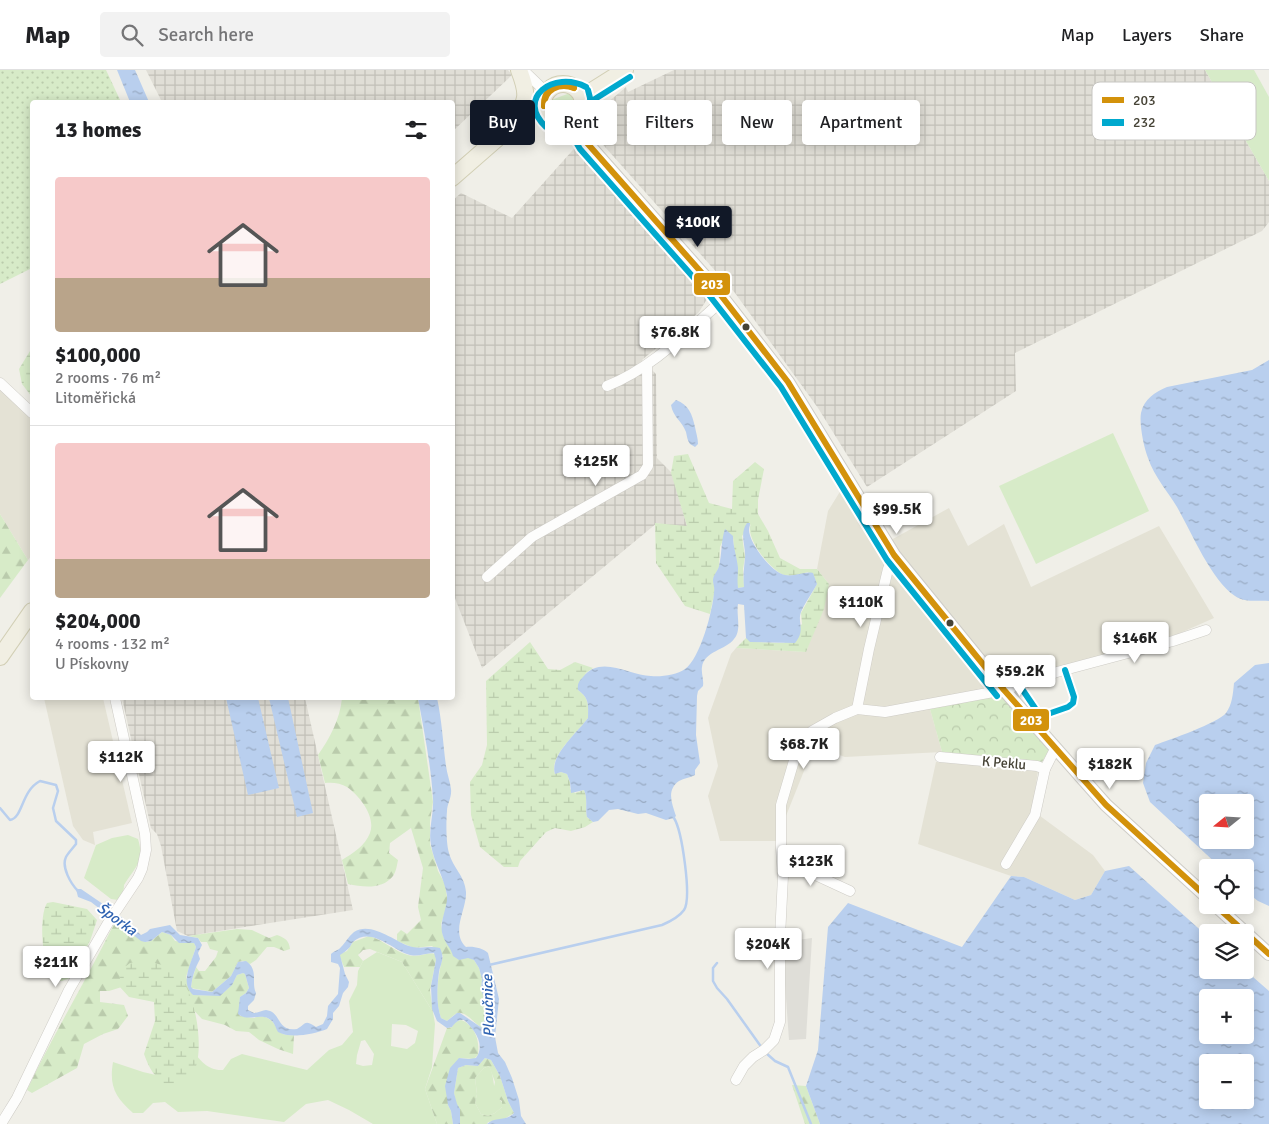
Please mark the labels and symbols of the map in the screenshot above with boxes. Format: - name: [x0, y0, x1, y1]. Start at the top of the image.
- legend: [1092, 82, 1256, 140]
- text: 203: [1133, 92, 1156, 109]
- text: 232: [1133, 114, 1156, 131]
- pin: $100K: [663, 206, 733, 248]
- line badge: 203: [693, 272, 731, 296]
- text: 203: [701, 276, 723, 293]
- pin: $76.8K: [634, 316, 716, 358]
- unlabelled marker: [741, 322, 751, 332]
- pin: $125K: [561, 444, 631, 487]
- pin: $99.5K: [856, 492, 938, 535]
- pin: $110K: [826, 586, 896, 628]
- unlabelled marker: [945, 618, 955, 628]
- pin: $146K: [1100, 622, 1170, 664]
- pin: $59.2K: [979, 654, 1061, 697]
- line badge: 203: [1012, 708, 1050, 732]
- text: 203: [1020, 712, 1042, 729]
- pin: $68.7K: [763, 728, 845, 770]
- pin: $112K: [86, 740, 156, 783]
- pin: $182K: [1075, 748, 1145, 790]
- street label: K Peklu: [981, 753, 1027, 773]
- north arrow: [1199, 794, 1254, 849]
- pin: $123K: [776, 844, 846, 887]
- water label: Šporka: [94, 899, 141, 940]
- pin: $204K: [733, 928, 803, 970]
- pin: $211K: [21, 946, 91, 988]
- water label: Ploučnice: [478, 973, 498, 1038]

